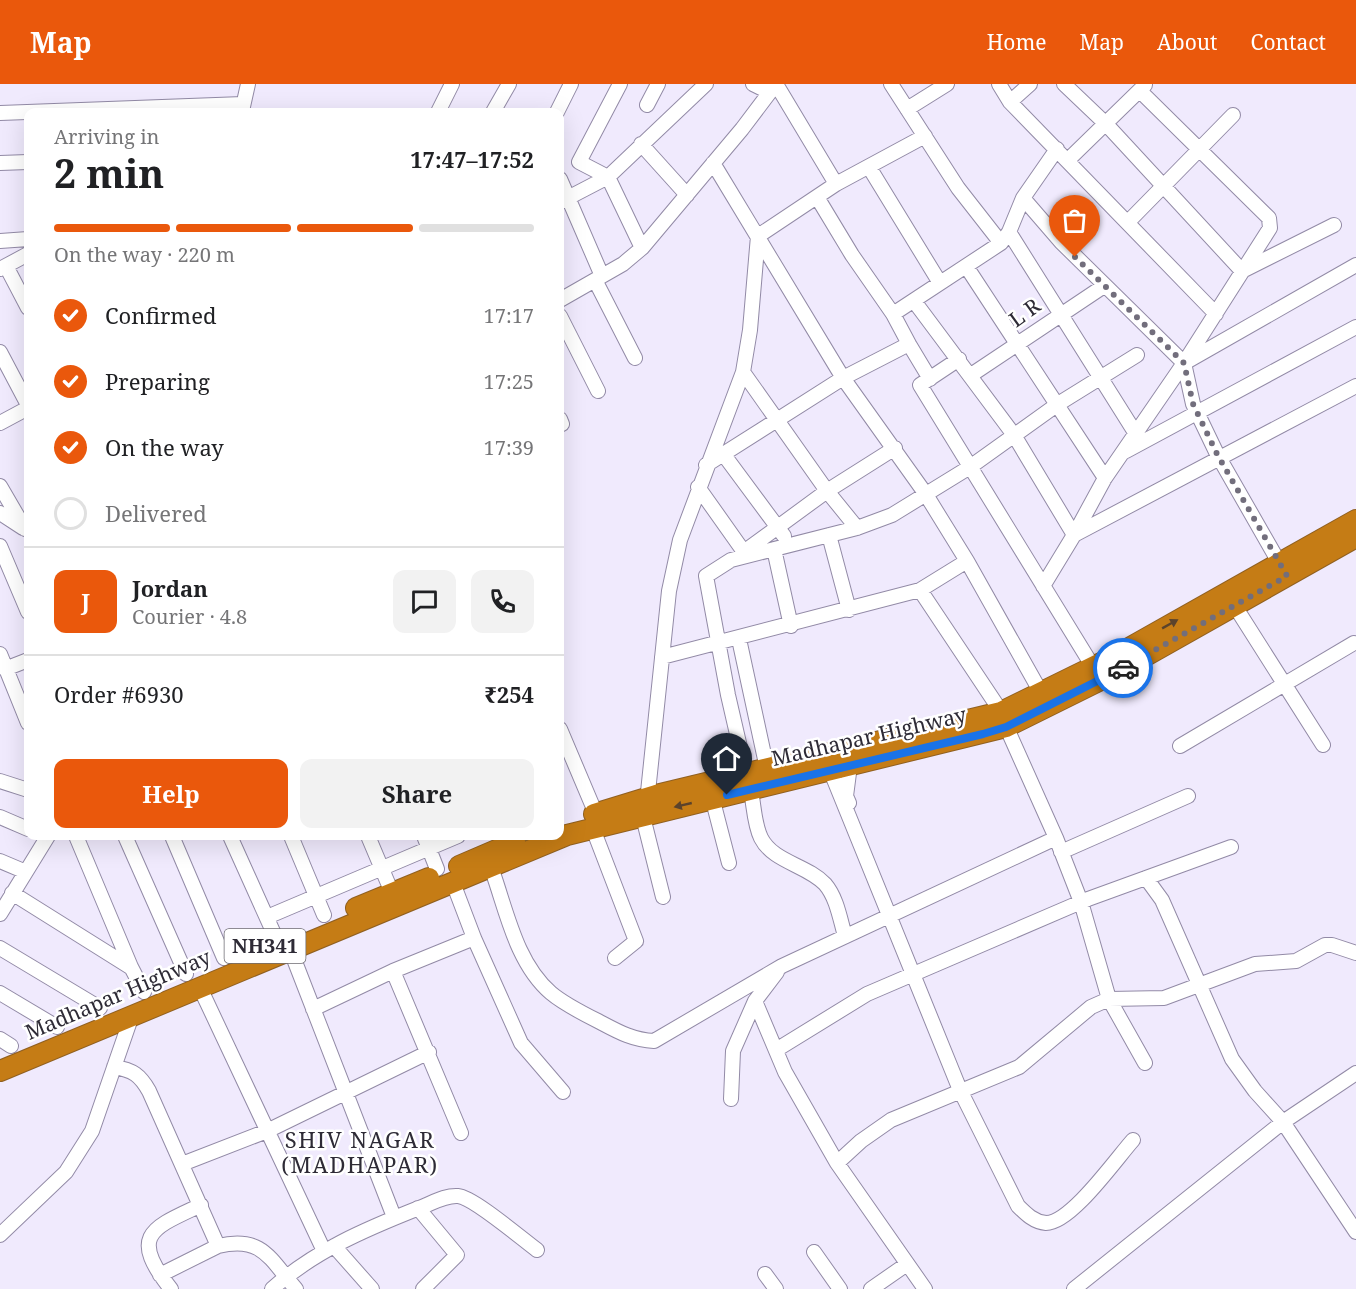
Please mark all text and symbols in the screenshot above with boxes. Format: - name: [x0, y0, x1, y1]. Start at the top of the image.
- text: Map: [30, 23, 92, 61]
- text: Home: [987, 28, 1047, 56]
- text: Map: [1080, 28, 1124, 56]
- text: About: [1157, 28, 1218, 56]
- text: Contact: [1251, 28, 1326, 56]
- text: Arriving in: [54, 123, 159, 150]
- text: 17:47–17:52: [410, 144, 534, 174]
- text: 2 min: [54, 146, 164, 199]
- pin: [1049, 195, 1100, 257]
- icon: bag: [1058, 204, 1091, 237]
- text: On the way · 220 m: [54, 241, 235, 268]
- street label: L R: [1003, 291, 1046, 333]
- icon: check: [54, 299, 87, 332]
- text: Confirmed: [105, 300, 216, 330]
- text: 17:17: [484, 302, 534, 329]
- icon: check: [54, 365, 87, 398]
- text: Preparing: [105, 366, 210, 396]
- text: 17:25: [484, 368, 534, 395]
- icon: check: [54, 431, 87, 464]
- text: On the way: [105, 432, 224, 462]
- text: 17:39: [484, 434, 534, 461]
- text: Delivered: [105, 498, 207, 528]
- button: chat: [393, 570, 456, 633]
- button: phone: [471, 570, 534, 633]
- text: Jordan: [132, 573, 208, 603]
- text: J: [81, 586, 90, 616]
- text: Courier · 4.8: [132, 603, 247, 630]
- one-way arrow: [1162, 619, 1178, 630]
- courier: [1093, 638, 1153, 698]
- icon: car: [1107, 652, 1140, 685]
- text: Order #6930: [54, 679, 184, 709]
- text: ₹254: [484, 679, 534, 709]
- street label: Madhapar Highway: [769, 700, 969, 772]
- pin: [701, 733, 752, 795]
- icon: home: [710, 742, 743, 775]
- button: Help: [54, 759, 288, 828]
- button: Share: [300, 759, 534, 828]
- one-way arrow: [673, 801, 692, 810]
- road number: NH341: [224, 929, 306, 963]
- street label: Madhapar Highway: [21, 942, 215, 1046]
- district label: SHIV NAGAR (MADHAPAR): [281, 1124, 439, 1179]

